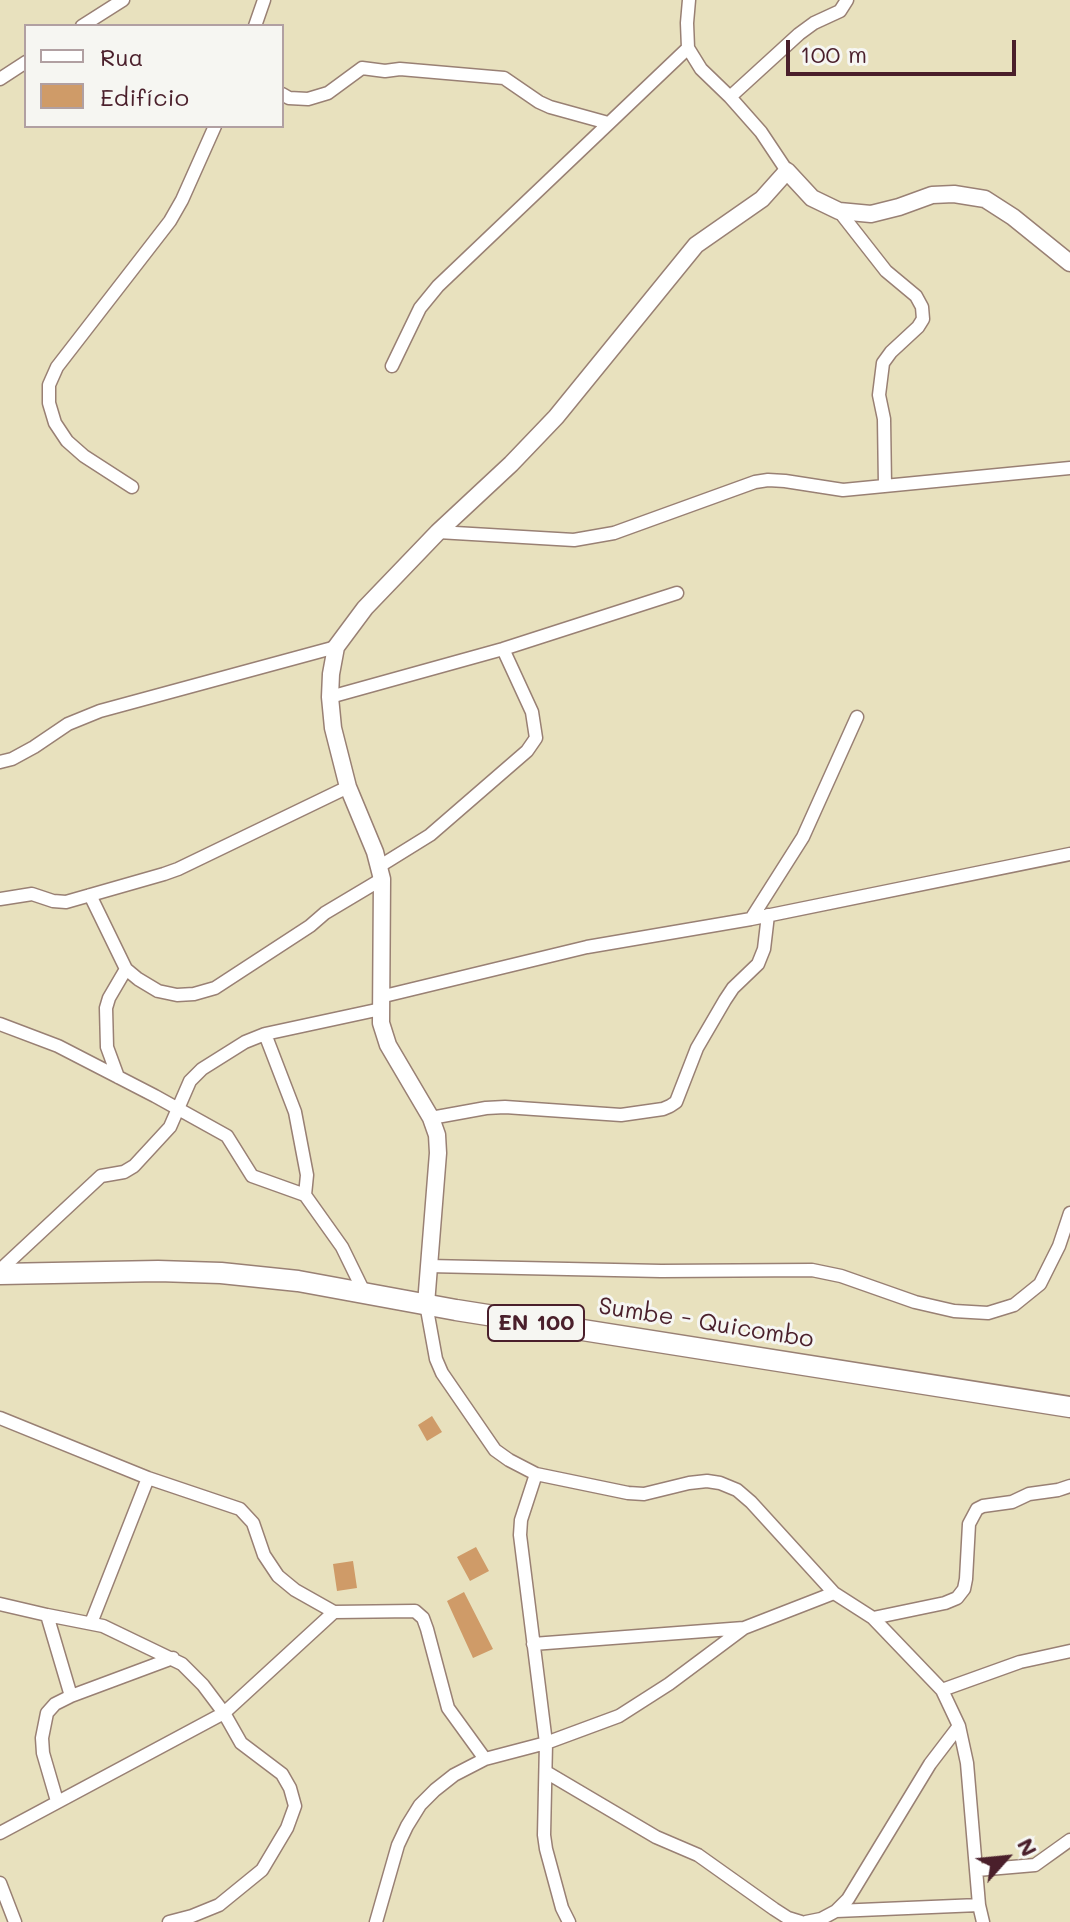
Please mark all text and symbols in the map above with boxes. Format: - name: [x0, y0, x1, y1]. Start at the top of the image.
- legend: [24, 24, 284, 128]
- scale bar: [790, 24, 1020, 74]
- text: 100 m: [800, 38, 867, 69]
- text: Rua: [100, 41, 143, 72]
- text: Edifício: [100, 81, 189, 112]
- street label: Sumbe - Quicombo: [596, 1292, 816, 1354]
- road number: EN 100: [488, 1305, 584, 1341]
- north arrow: [966, 1818, 1046, 1898]
- text: N: [1011, 1833, 1045, 1861]

